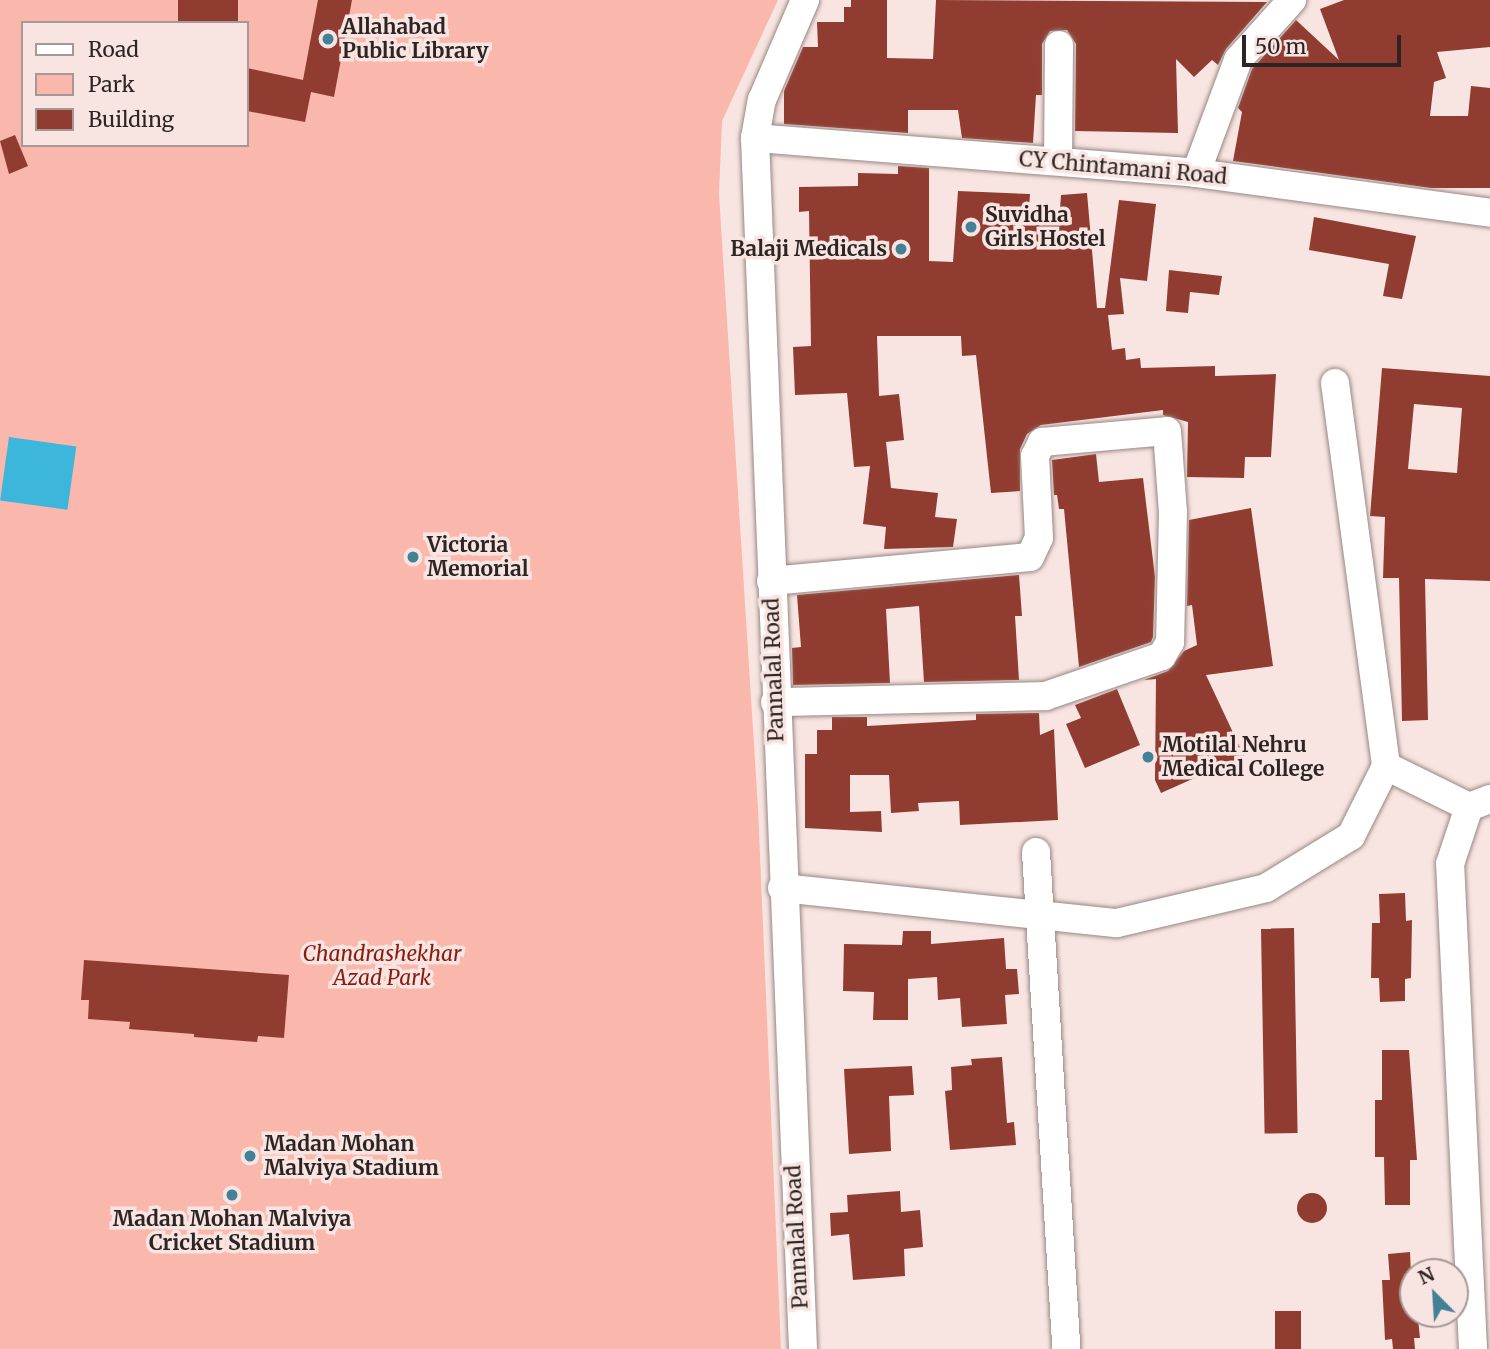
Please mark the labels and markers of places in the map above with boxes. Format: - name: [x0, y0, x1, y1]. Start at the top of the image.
- place label: Allahabad Public Library: [342, 14, 488, 64]
- marker: Allahabad Public Library: [320, 31, 336, 47]
- place label: Suvidha Girls Hostel: [985, 202, 1106, 252]
- marker: Suvidha Girls Hostel: [963, 219, 979, 235]
- place label: Balaji Medicals: [730, 236, 887, 262]
- marker: Balaji Medicals: [893, 241, 909, 257]
- place label: Victoria Memorial: [427, 532, 529, 582]
- marker: Victoria Memorial: [405, 549, 421, 565]
- place label: Motilal Nehru Medical College: [1162, 732, 1324, 782]
- marker: Motilal Nehru Medical College: [1140, 749, 1156, 765]
- place label: Madan Mohan Malviya Stadium: [264, 1131, 439, 1181]
- marker: Madan Mohan Malviya Stadium: [242, 1148, 258, 1164]
- marker: Madan Mohan Malviya Cricket Stadium: [224, 1187, 240, 1203]
- place label: Madan Mohan Malviya Cricket Stadium: [113, 1206, 351, 1256]

